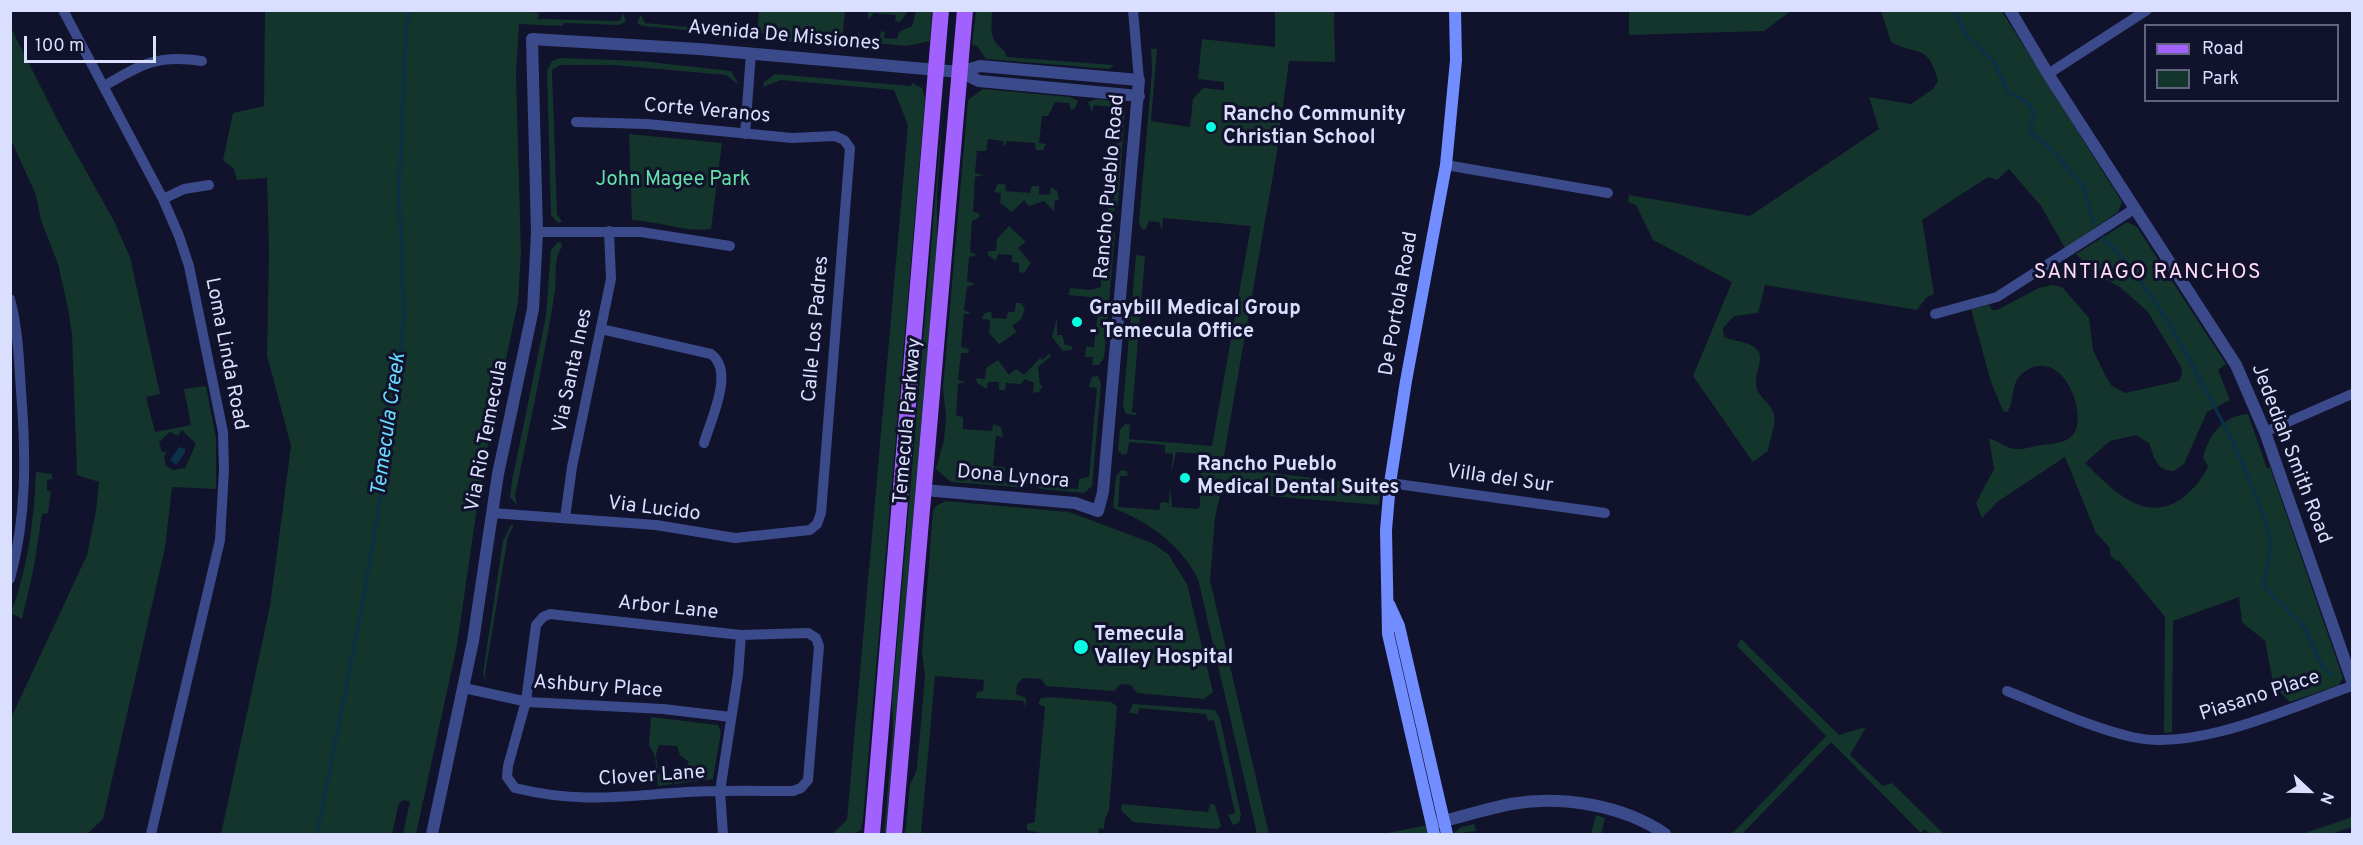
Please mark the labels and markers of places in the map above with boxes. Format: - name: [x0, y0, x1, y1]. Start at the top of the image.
- place label: Rancho Community Christian School: [1223, 104, 1406, 151]
- marker: Rancho Community Christian School: [1204, 120, 1218, 134]
- place label: Graybill Medical Group - Temecula Office: [1089, 298, 1301, 345]
- marker: Graybill Medical Group - Temecula Office: [1070, 315, 1084, 329]
- place label: Rancho Pueblo Medical Dental Suites: [1197, 454, 1399, 501]
- marker: Rancho Pueblo Medical Dental Suites: [1178, 471, 1192, 485]
- place label: Temecula Valley Hospital: [1094, 624, 1233, 671]
- marker: Temecula Valley Hospital: [1072, 638, 1090, 656]

